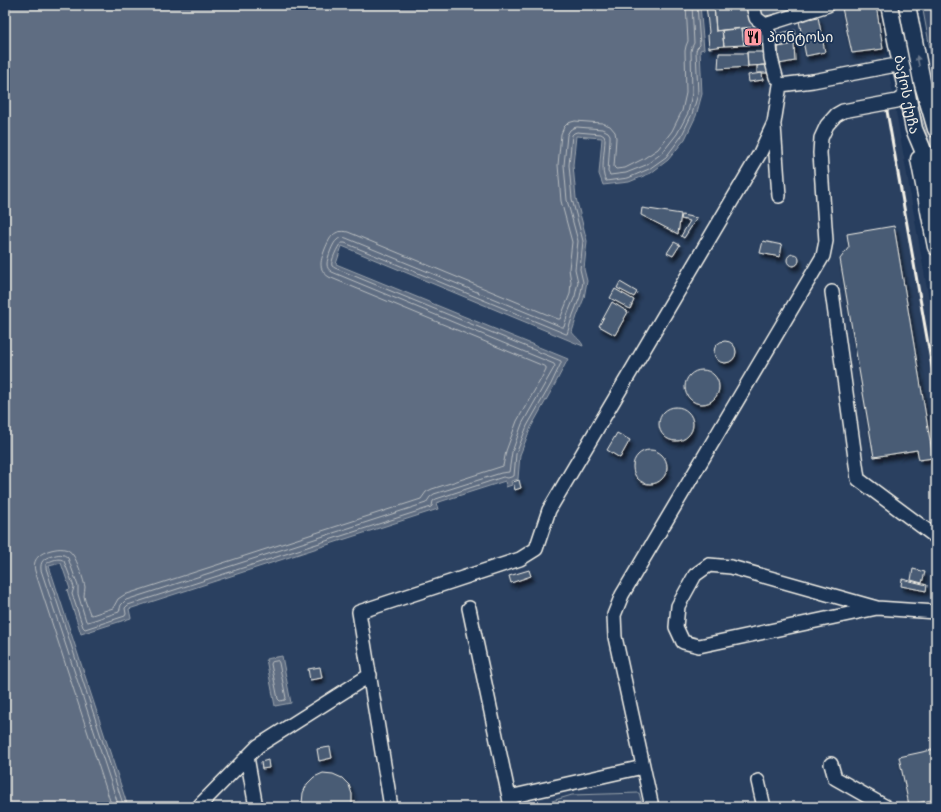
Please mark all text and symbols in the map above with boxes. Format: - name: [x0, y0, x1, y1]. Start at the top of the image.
- restaurant icon: პონტოსი: [742, 26, 764, 48]
- place label: პონტოსი: [767, 28, 833, 46]
- street label: ბაქოს ქუჩა: [890, 53, 924, 137]
- one-way arrow: [915, 55, 921, 67]

